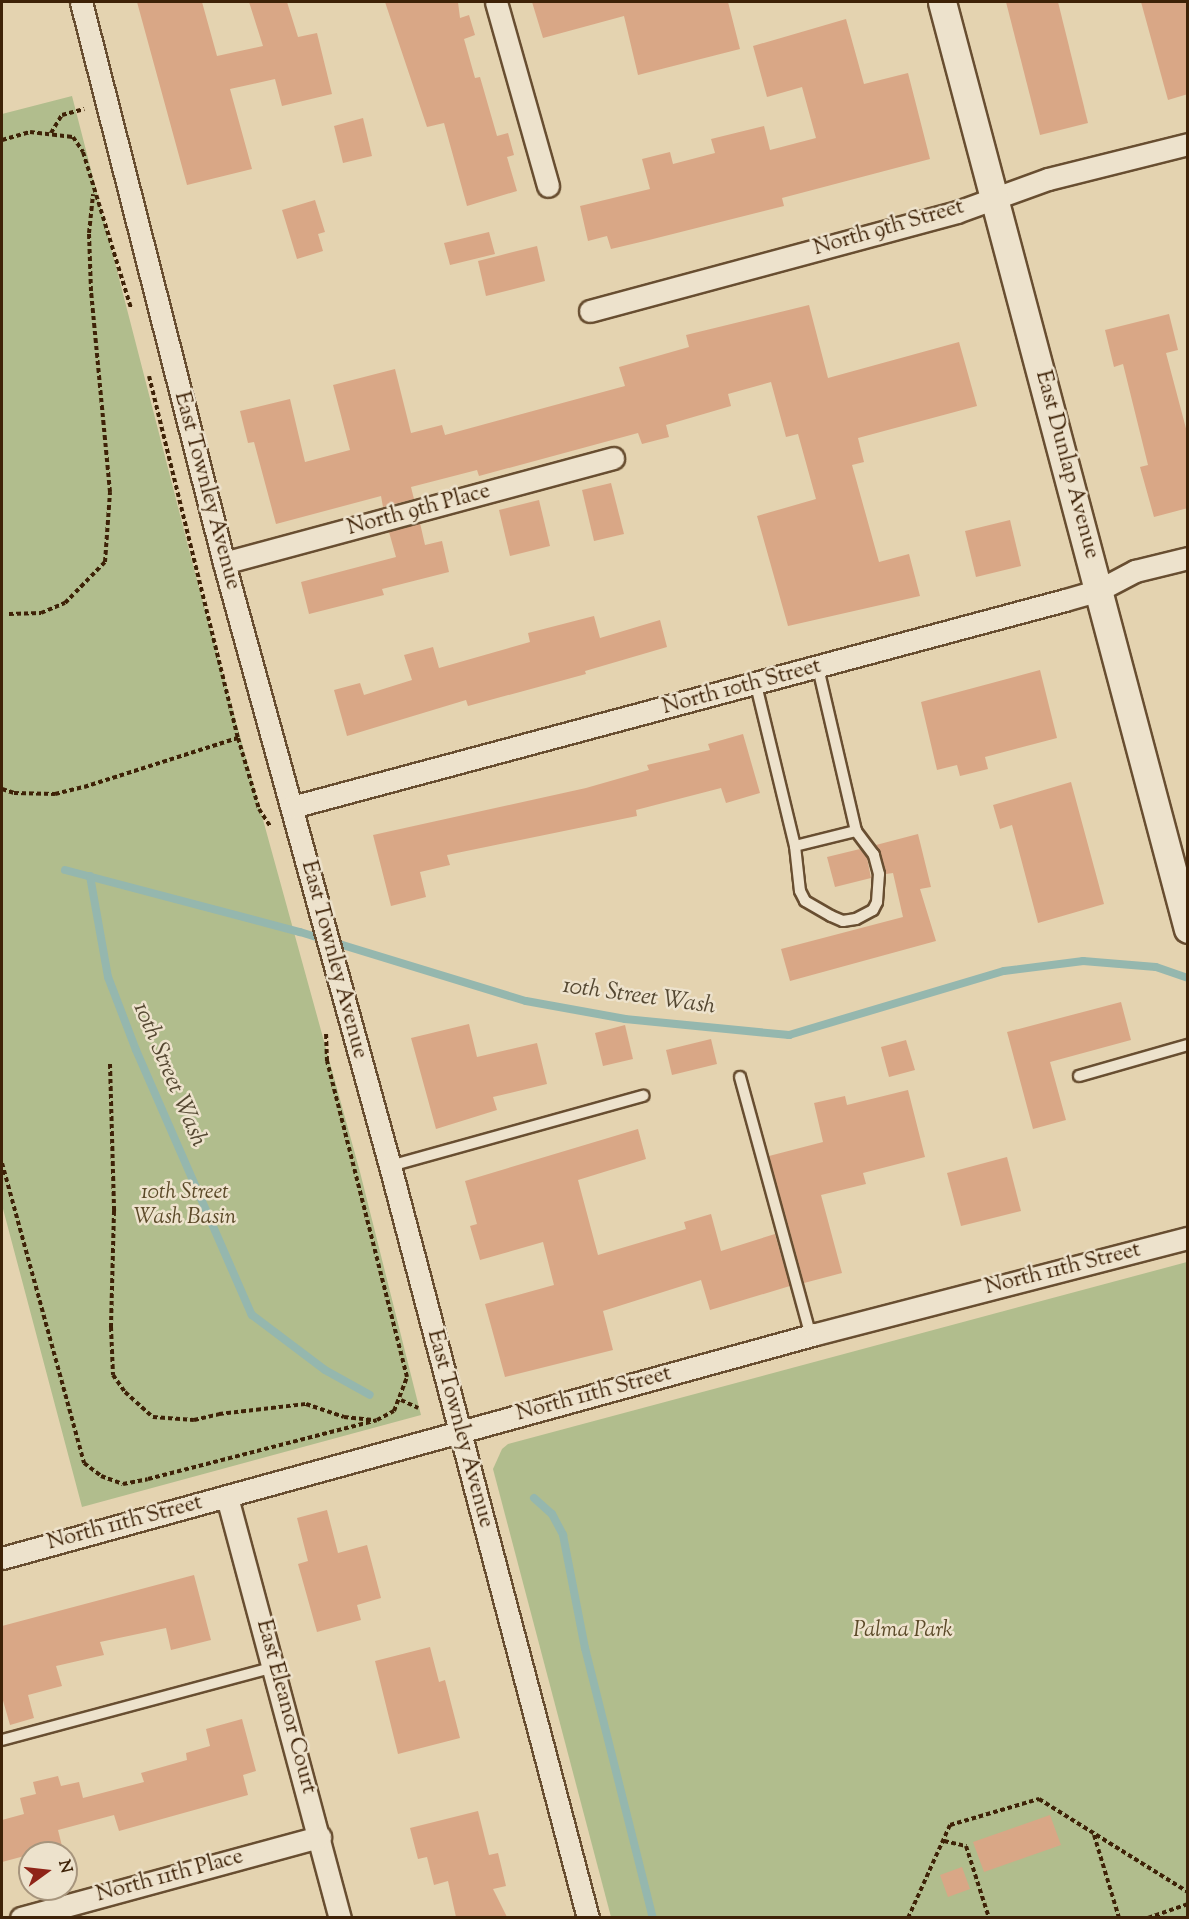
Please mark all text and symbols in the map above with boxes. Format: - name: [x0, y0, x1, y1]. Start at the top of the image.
- street label: North 9th Street: [811, 195, 967, 263]
- street label: East Dunlap Avenue: [1028, 368, 1104, 562]
- street label: East Townley Avenue: [167, 389, 245, 593]
- street label: North 9th Place: [345, 479, 493, 543]
- street label: North 10th Street: [660, 654, 824, 722]
- street label: East Townley Avenue: [294, 858, 372, 1062]
- water label: 10th Street Wash: [561, 972, 717, 1022]
- water label: 10th Street Wash: [126, 998, 212, 1152]
- park label: 10th Street Wash Basin: [134, 1180, 236, 1232]
- street label: North 11th Street: [982, 1238, 1144, 1302]
- street label: East Townley Avenue: [420, 1327, 498, 1531]
- street label: North 11th Street: [514, 1362, 674, 1428]
- street label: North 11th Street: [45, 1491, 205, 1557]
- street label: East Eleanor Court: [249, 1617, 321, 1797]
- park label: Palma Park: [853, 1619, 953, 1645]
- north arrow: [18, 1841, 78, 1901]
- street label: North 11th Place: [94, 1845, 246, 1909]
- text: N: [51, 1858, 77, 1876]

